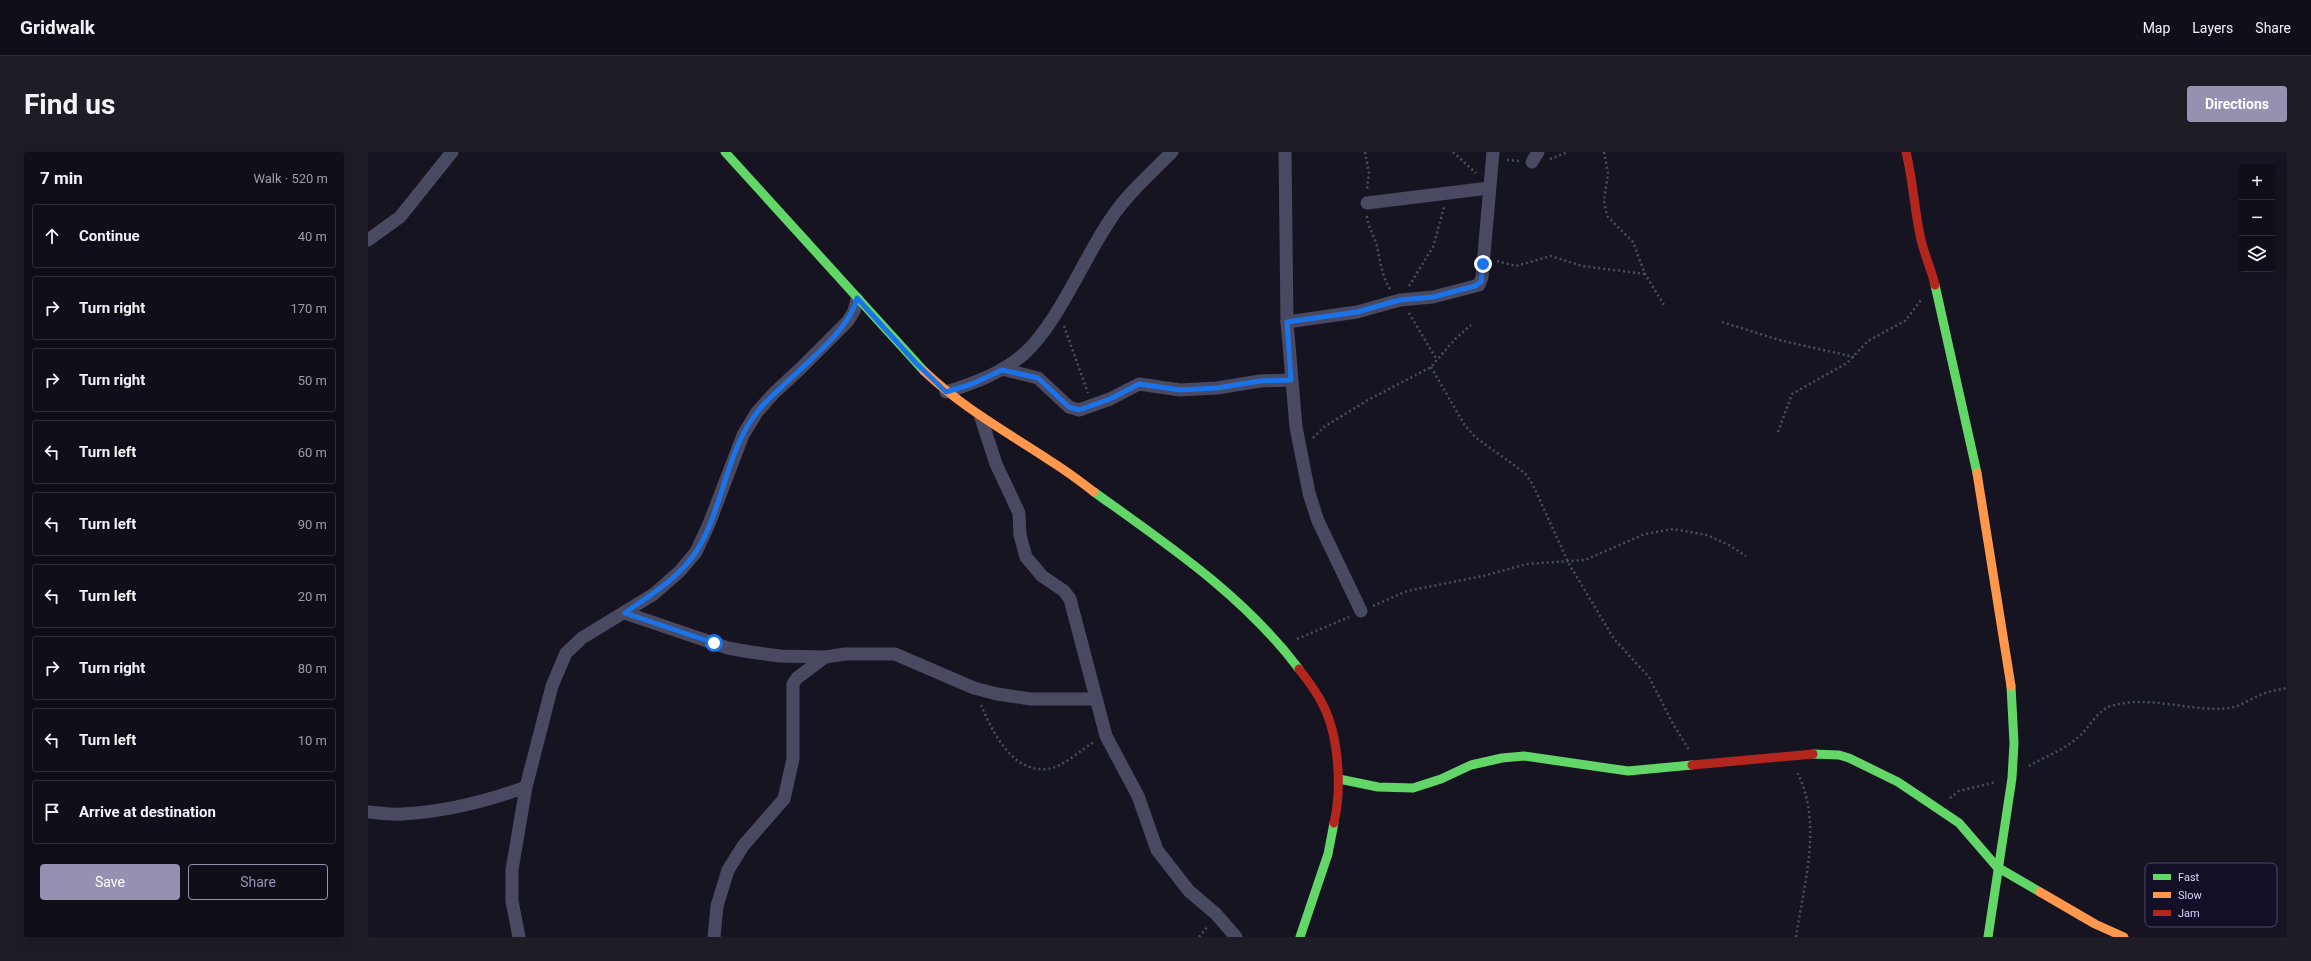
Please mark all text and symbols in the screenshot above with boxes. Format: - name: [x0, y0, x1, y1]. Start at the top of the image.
- text: Gridwalk: [20, 16, 95, 39]
- text: Map: [2143, 20, 2170, 36]
- text: Layers: [2192, 20, 2233, 36]
- text: Share: [2255, 20, 2291, 36]
- button: Directions: [2187, 86, 2287, 122]
- text: Find us: [24, 88, 115, 121]
- map controls: [2239, 164, 2275, 272]
- button: +: [2239, 164, 2275, 200]
- text: 7 min: [40, 168, 83, 188]
- text: Walk · 520 m: [253, 171, 328, 186]
- button: −: [2239, 200, 2275, 236]
- icon: ahead: [41, 225, 63, 247]
- text: Continue: [79, 227, 140, 245]
- text: 40 m: [298, 229, 327, 244]
- button: layers: [2239, 236, 2275, 272]
- route end: [1474, 255, 1492, 273]
- icon: right: [41, 297, 63, 319]
- text: Turn right: [79, 299, 145, 317]
- text: 170 m: [290, 301, 327, 316]
- icon: right: [41, 369, 63, 391]
- text: Turn right: [79, 371, 145, 389]
- text: 50 m: [298, 373, 327, 388]
- icon: left: [41, 441, 63, 463]
- text: Turn left: [79, 443, 136, 461]
- text: 60 m: [298, 445, 327, 460]
- icon: left: [41, 513, 63, 535]
- text: Turn left: [79, 515, 136, 533]
- text: 90 m: [298, 517, 327, 532]
- icon: left: [41, 585, 63, 607]
- text: Turn left: [79, 587, 136, 605]
- text: 20 m: [298, 589, 327, 604]
- route start: [705, 634, 723, 652]
- icon: right: [41, 657, 63, 679]
- text: Turn right: [79, 659, 145, 677]
- text: 80 m: [298, 661, 327, 676]
- icon: left: [41, 729, 63, 751]
- text: Turn left: [79, 731, 136, 749]
- text: 10 m: [298, 733, 327, 748]
- icon: arrive: [41, 801, 63, 823]
- text: Arrive at destination: [79, 803, 216, 821]
- legend: [2145, 863, 2277, 927]
- button: Save: [40, 864, 180, 900]
- button: Share: [188, 864, 328, 900]
- text: Fast: [2178, 871, 2200, 884]
- text: Slow: [2178, 889, 2202, 902]
- text: Jam: [2178, 907, 2200, 920]

